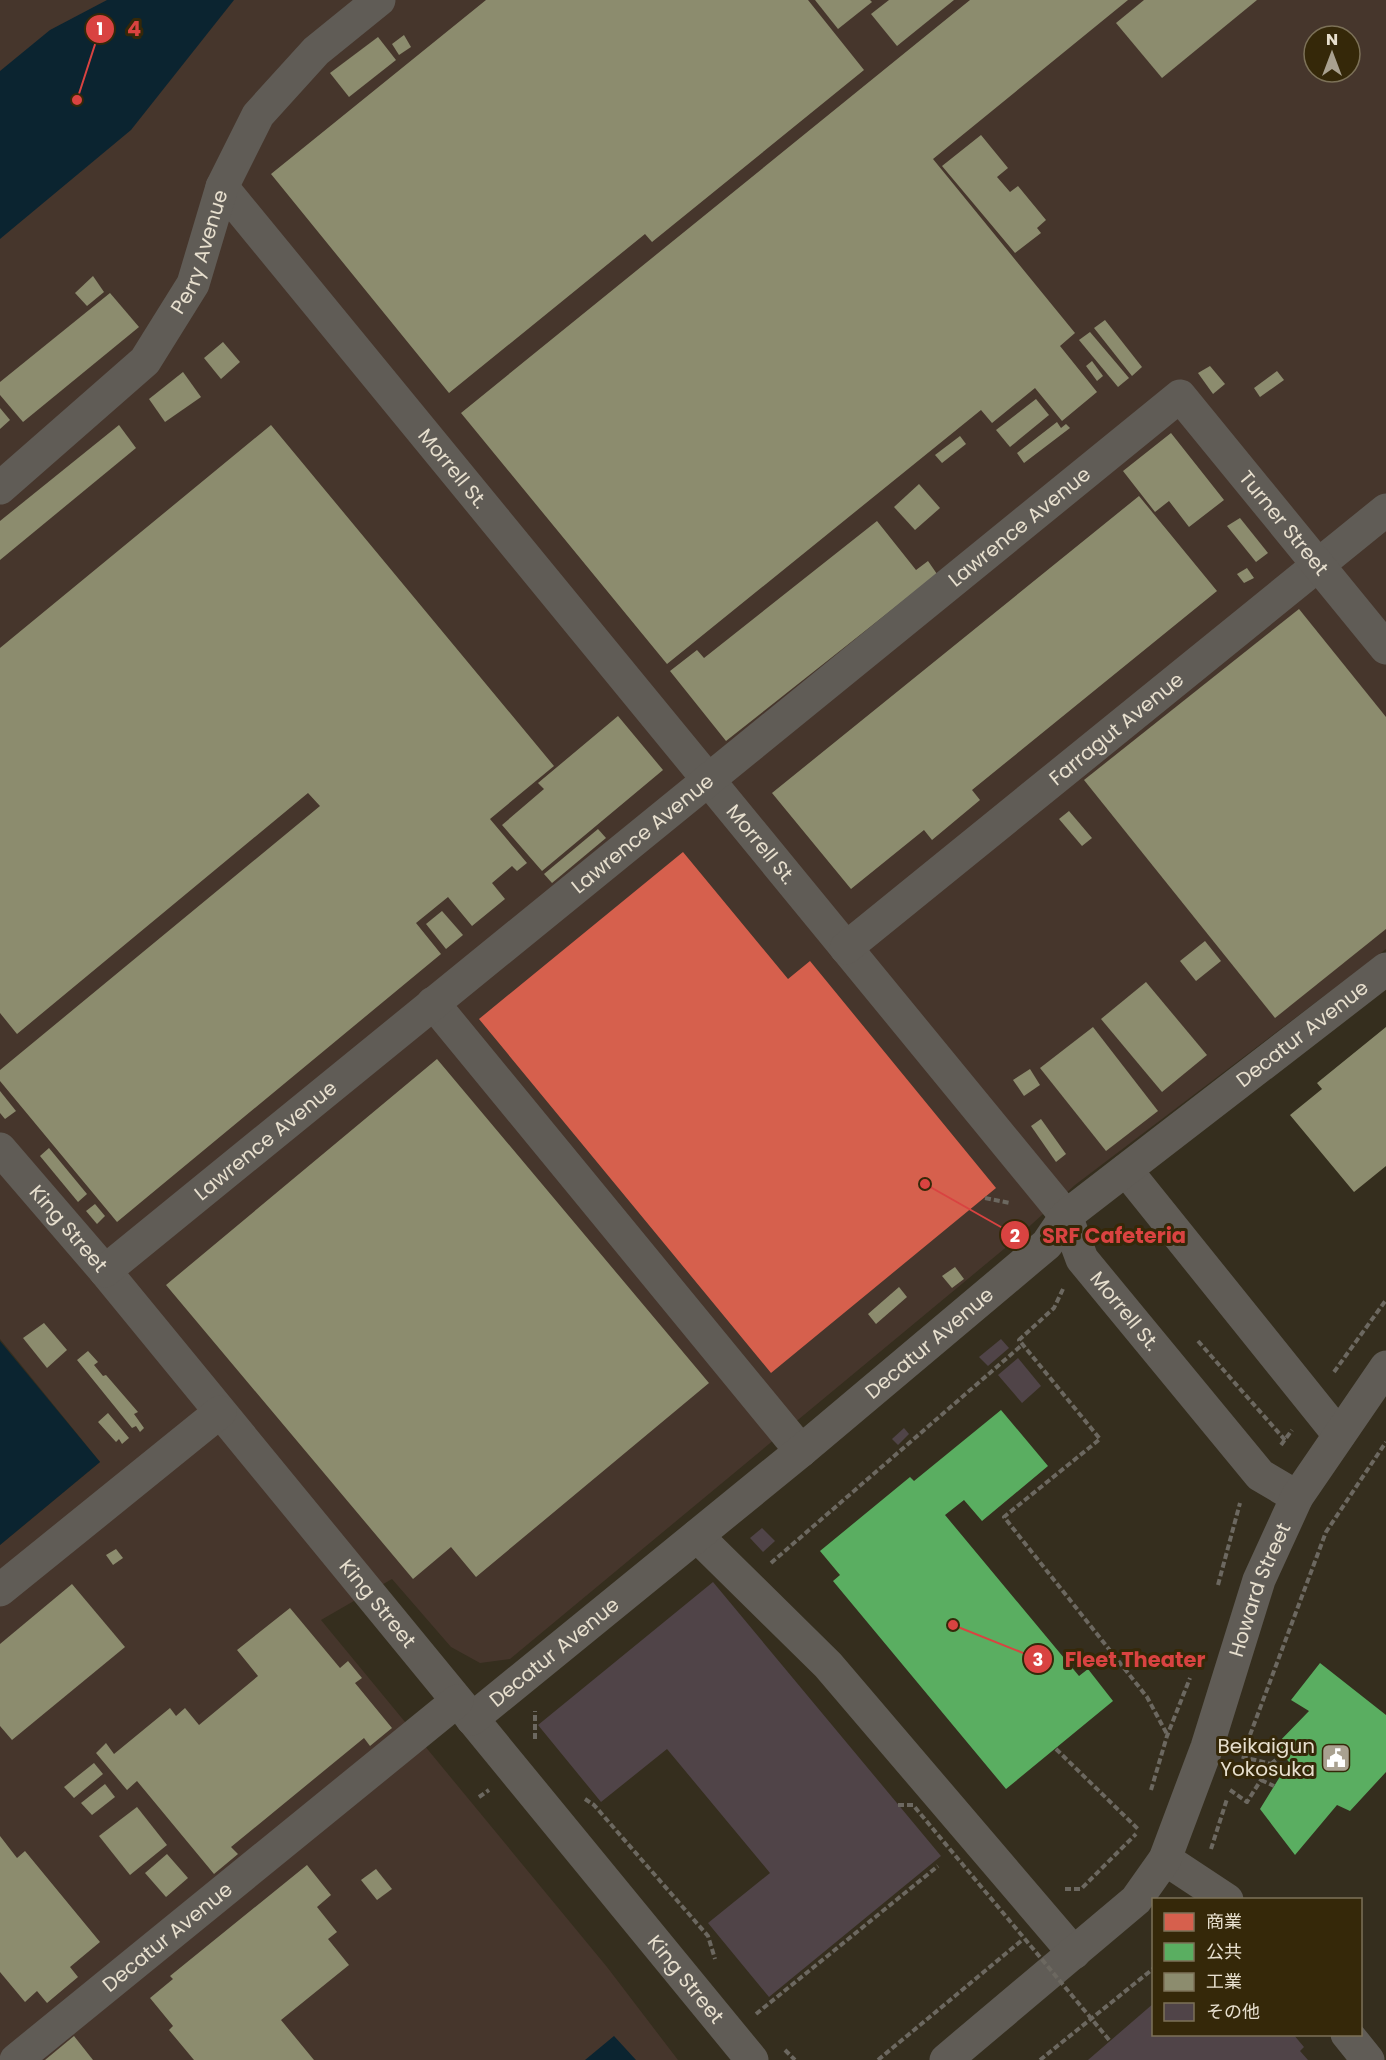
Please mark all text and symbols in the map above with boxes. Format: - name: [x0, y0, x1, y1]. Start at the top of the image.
- callout: 4: [85, 9, 153, 48]
- text: 4: [127, 14, 141, 43]
- text: 1: [97, 16, 103, 41]
- north arrow: [1302, 24, 1362, 84]
- text: N: [1326, 28, 1338, 51]
- street label: Perry Avenue: [164, 186, 234, 319]
- street label: Morrell St.: [412, 423, 494, 514]
- street label: Lawrence Avenue: [942, 460, 1097, 593]
- street label: Turner Street: [1232, 465, 1335, 581]
- street label: Farragut Avenue: [1043, 666, 1190, 792]
- street label: Lawrence Avenue: [565, 767, 720, 900]
- street label: Morrell St.: [720, 798, 802, 890]
- street label: Decatur Avenue: [1230, 974, 1374, 1094]
- street label: Lawrence Avenue: [188, 1074, 343, 1207]
- street label: King Street: [23, 1179, 114, 1278]
- callout: SRF Cafeteria: [1000, 1216, 1198, 1255]
- text: SRF Cafeteria: [1042, 1221, 1186, 1250]
- text: 2: [1010, 1223, 1020, 1248]
- street label: Morrell St.: [1084, 1265, 1166, 1357]
- street label: Decatur Avenue: [859, 1281, 1000, 1405]
- street label: Howard Street: [1222, 1518, 1297, 1660]
- street label: King Street: [333, 1553, 422, 1654]
- street label: Decatur Avenue: [483, 1591, 625, 1714]
- callout: Fleet Theater: [1023, 1640, 1218, 1679]
- text: Fleet Theater: [1065, 1645, 1205, 1674]
- text: 3: [1033, 1647, 1043, 1672]
- place label: Beikaigun Yokosuka: [1218, 1732, 1315, 1783]
- public building icon: Beikaigun Yokosuka: [1320, 1742, 1352, 1774]
- street label: Decatur Avenue: [96, 1875, 238, 1998]
- legend: [1152, 1898, 1362, 2036]
- text: 商業: [1206, 1909, 1242, 1934]
- street label: King Street: [641, 1929, 731, 2030]
- text: 公共: [1206, 1939, 1242, 1964]
- text: 工業: [1206, 1969, 1242, 1994]
- text: その他: [1206, 1999, 1260, 2024]

